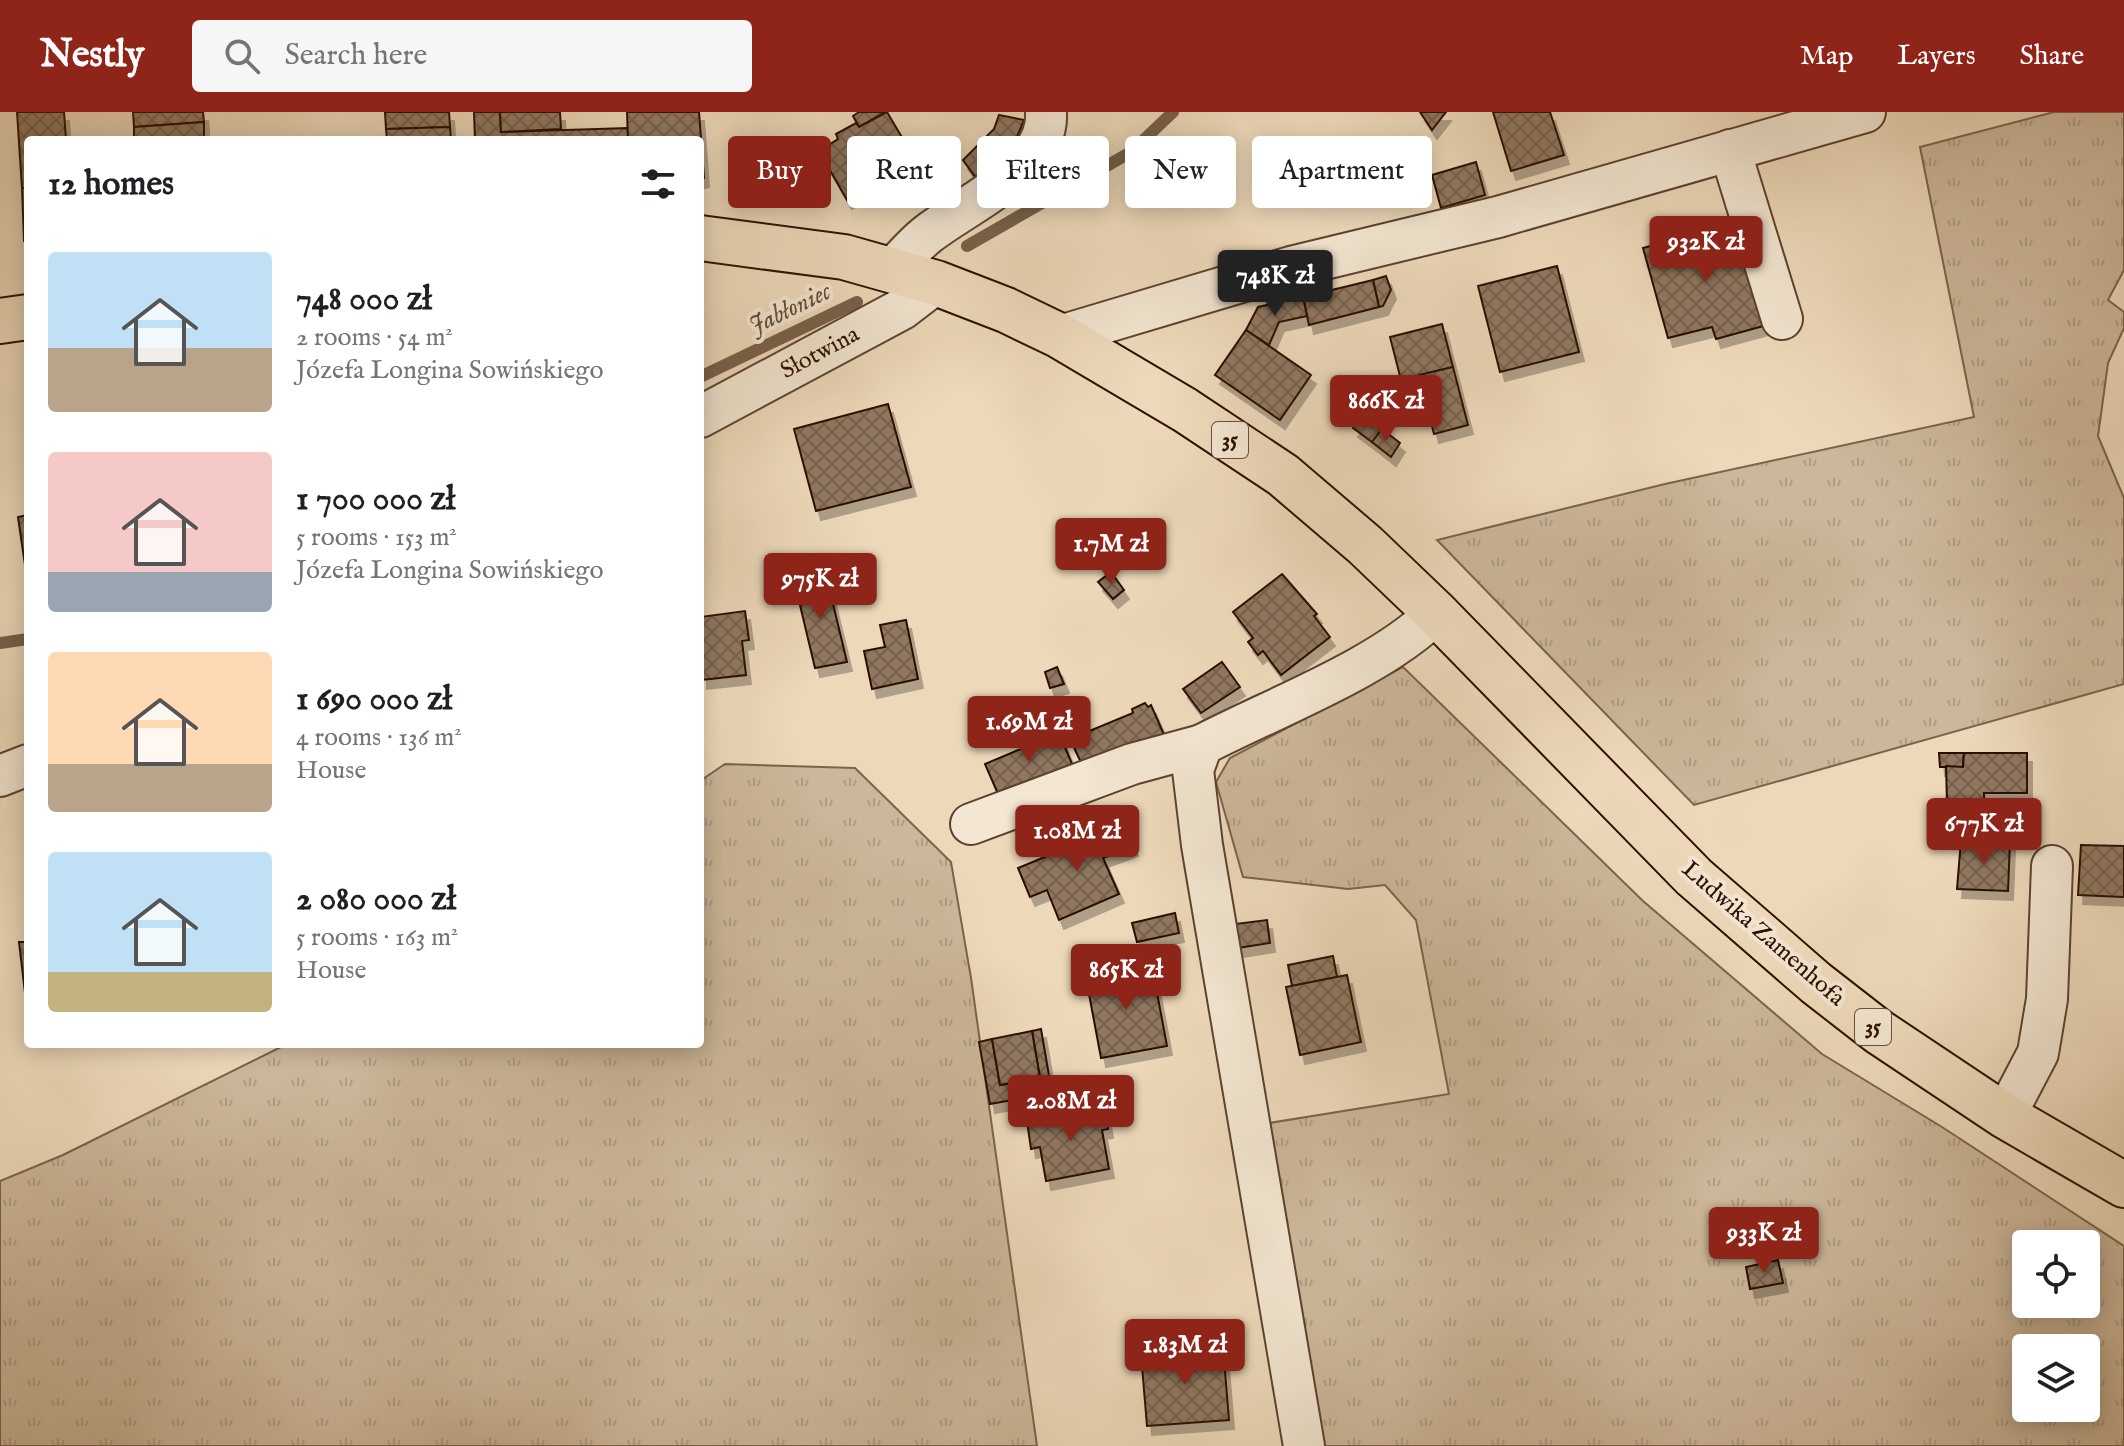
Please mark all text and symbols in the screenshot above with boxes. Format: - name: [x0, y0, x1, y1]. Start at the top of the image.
- search box: [192, 20, 752, 92]
- text: Nestly: [40, 32, 144, 80]
- icon: search: [220, 34, 264, 78]
- text: Search here: [284, 37, 427, 75]
- text: Map: [1800, 39, 1853, 74]
- text: Layers: [1897, 39, 1976, 74]
- text: Share: [2020, 39, 2084, 74]
- chip: Buy: [728, 136, 831, 208]
- chip: Rent: [847, 136, 961, 208]
- chip: Filters: [977, 136, 1109, 208]
- chip: New: [1125, 136, 1236, 208]
- chip: Apartment: [1252, 136, 1432, 208]
- icon: filters: [636, 162, 680, 206]
- text: 12 homes: [48, 163, 174, 206]
- pin: 932K zł: [1632, 216, 1780, 284]
- text: 932K zł: [1668, 225, 1744, 258]
- pin: 748K zł: [1201, 250, 1349, 318]
- text: 748K zł: [1236, 259, 1314, 292]
- water label: Jabłoniec: [744, 275, 838, 343]
- text: 748 000 zł: [296, 278, 432, 321]
- icon: home: [112, 284, 208, 380]
- street label: Słotwina: [775, 319, 865, 387]
- text: 2 rooms · 54 m²: [296, 321, 453, 354]
- text: Józefa Longina Sowińskiego: [296, 354, 603, 387]
- pin: 866K zł: [1312, 375, 1460, 443]
- text: 866K zł: [1348, 384, 1424, 417]
- road number: 35: [1212, 422, 1248, 458]
- text: 1 700 000 zł: [296, 478, 455, 521]
- icon: home: [112, 484, 208, 580]
- pin: 1.7M zł: [1037, 518, 1185, 586]
- text: 5 rooms · 153 m²: [296, 521, 457, 554]
- text: 1.7M zł: [1073, 527, 1149, 560]
- pin: 975K zł: [746, 553, 894, 621]
- text: Józefa Longina Sowińskiego: [296, 554, 603, 587]
- text: 975K zł: [782, 562, 858, 595]
- text: 1 690 000 zł: [296, 678, 452, 721]
- icon: home: [112, 684, 208, 780]
- pin: 1.69M zł: [946, 696, 1112, 764]
- text: 1.69M zł: [986, 705, 1072, 738]
- text: 4 rooms · 136 m²: [296, 721, 462, 754]
- text: House: [296, 754, 366, 787]
- pin: 677K zł: [1910, 798, 2058, 866]
- pin: 1.08M zł: [994, 805, 1160, 873]
- text: 677K zł: [1945, 807, 2023, 840]
- text: 1.08M zł: [1033, 814, 1121, 847]
- street label: Ludwika Zamenhofa: [1675, 854, 1852, 1014]
- text: 2 080 000 zł: [296, 878, 456, 921]
- icon: home: [112, 884, 208, 980]
- text: 5 rooms · 163 m²: [296, 921, 458, 954]
- pin: 865K zł: [1052, 944, 1200, 1012]
- text: 865K zł: [1089, 953, 1163, 986]
- text: House: [296, 954, 366, 987]
- road number: 35: [1855, 1009, 1891, 1045]
- pin: 2.08M zł: [988, 1075, 1154, 1143]
- text: 2.08M zł: [1026, 1084, 1116, 1117]
- pin: 933K zł: [1690, 1207, 1838, 1275]
- text: 933K zł: [1727, 1216, 1801, 1249]
- map controls: [2012, 1230, 2100, 1422]
- button: locate: [2012, 1230, 2100, 1318]
- pin: 1.83M zł: [1102, 1319, 1268, 1387]
- text: 1.83M zł: [1143, 1328, 1227, 1361]
- button: layers: [2012, 1334, 2100, 1422]

